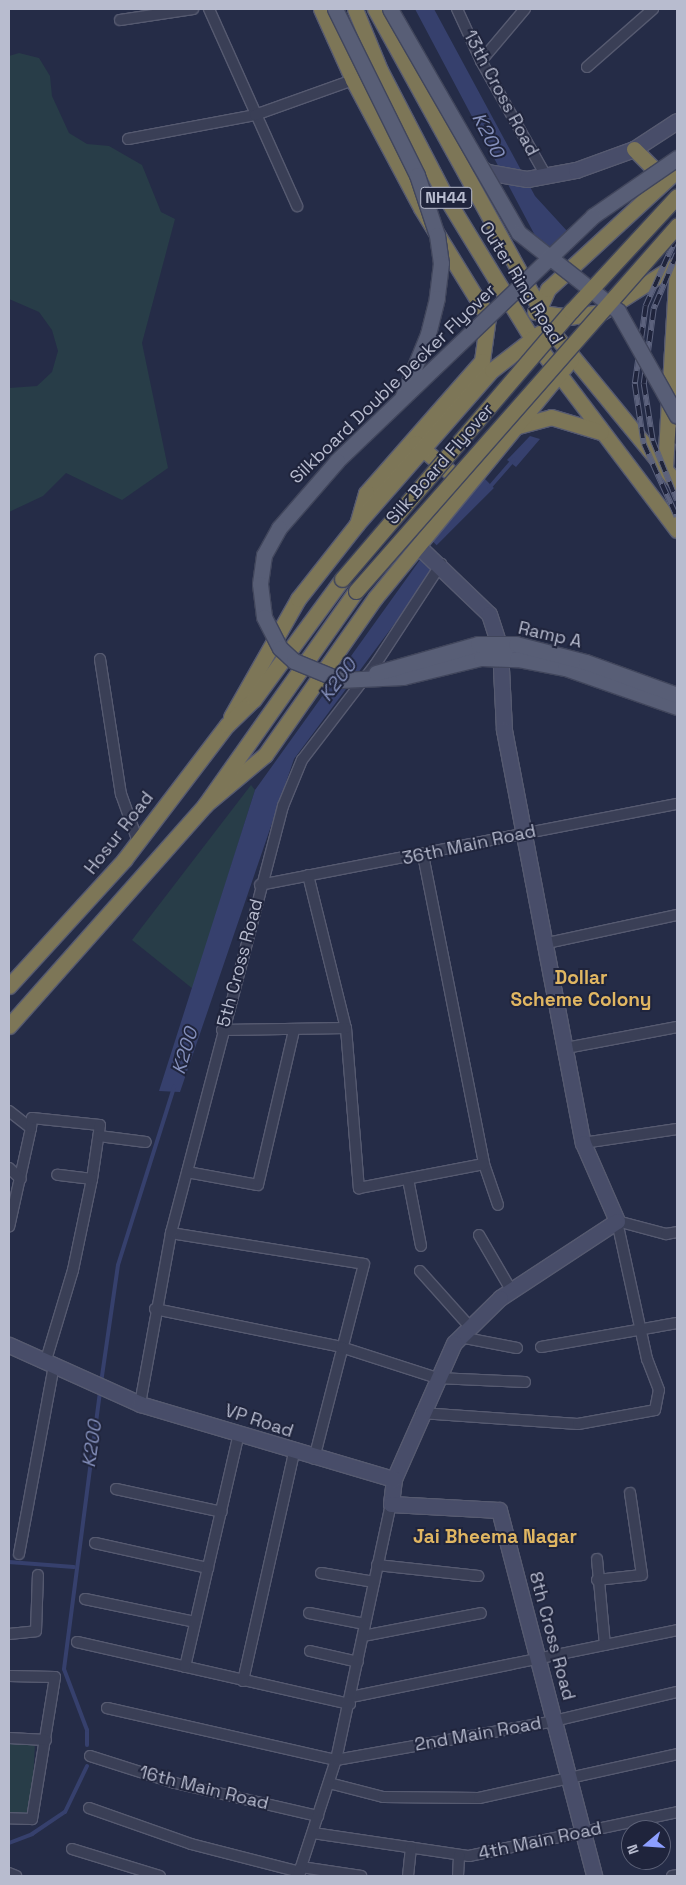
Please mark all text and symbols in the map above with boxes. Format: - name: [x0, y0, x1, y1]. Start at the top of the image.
- street label: 13th Cross Road: [459, 26, 543, 160]
- water label: K200: [467, 109, 509, 161]
- road number: NH44: [420, 184, 472, 212]
- street label: Outer Ring Road: [475, 218, 567, 348]
- street label: Silkboard Double Decker Flyover: [286, 280, 500, 488]
- street label: Silk Board Flyover: [382, 399, 498, 529]
- street label: Ramp A: [516, 617, 584, 653]
- water label: K200: [315, 654, 361, 706]
- street label: Hosur Road: [80, 787, 158, 879]
- street label: 36th Main Road: [400, 820, 538, 870]
- street label: 5th Cross Road: [213, 897, 267, 1029]
- district label: Dollar Scheme Colony: [510, 967, 652, 1011]
- water label: K200: [167, 1025, 203, 1077]
- street label: VP Road: [222, 1400, 296, 1442]
- water label: K200: [77, 1419, 107, 1469]
- district label: Jai Bheema Nagar: [413, 1526, 577, 1548]
- street label: 8th Cross Road: [524, 1569, 580, 1703]
- street label: 2nd Main Road: [413, 1712, 543, 1756]
- street label: 16th Main Road: [137, 1761, 271, 1815]
- street label: 4th Main Road: [476, 1817, 604, 1865]
- north arrow: [621, 1820, 671, 1870]
- text: N: [623, 1842, 643, 1857]

